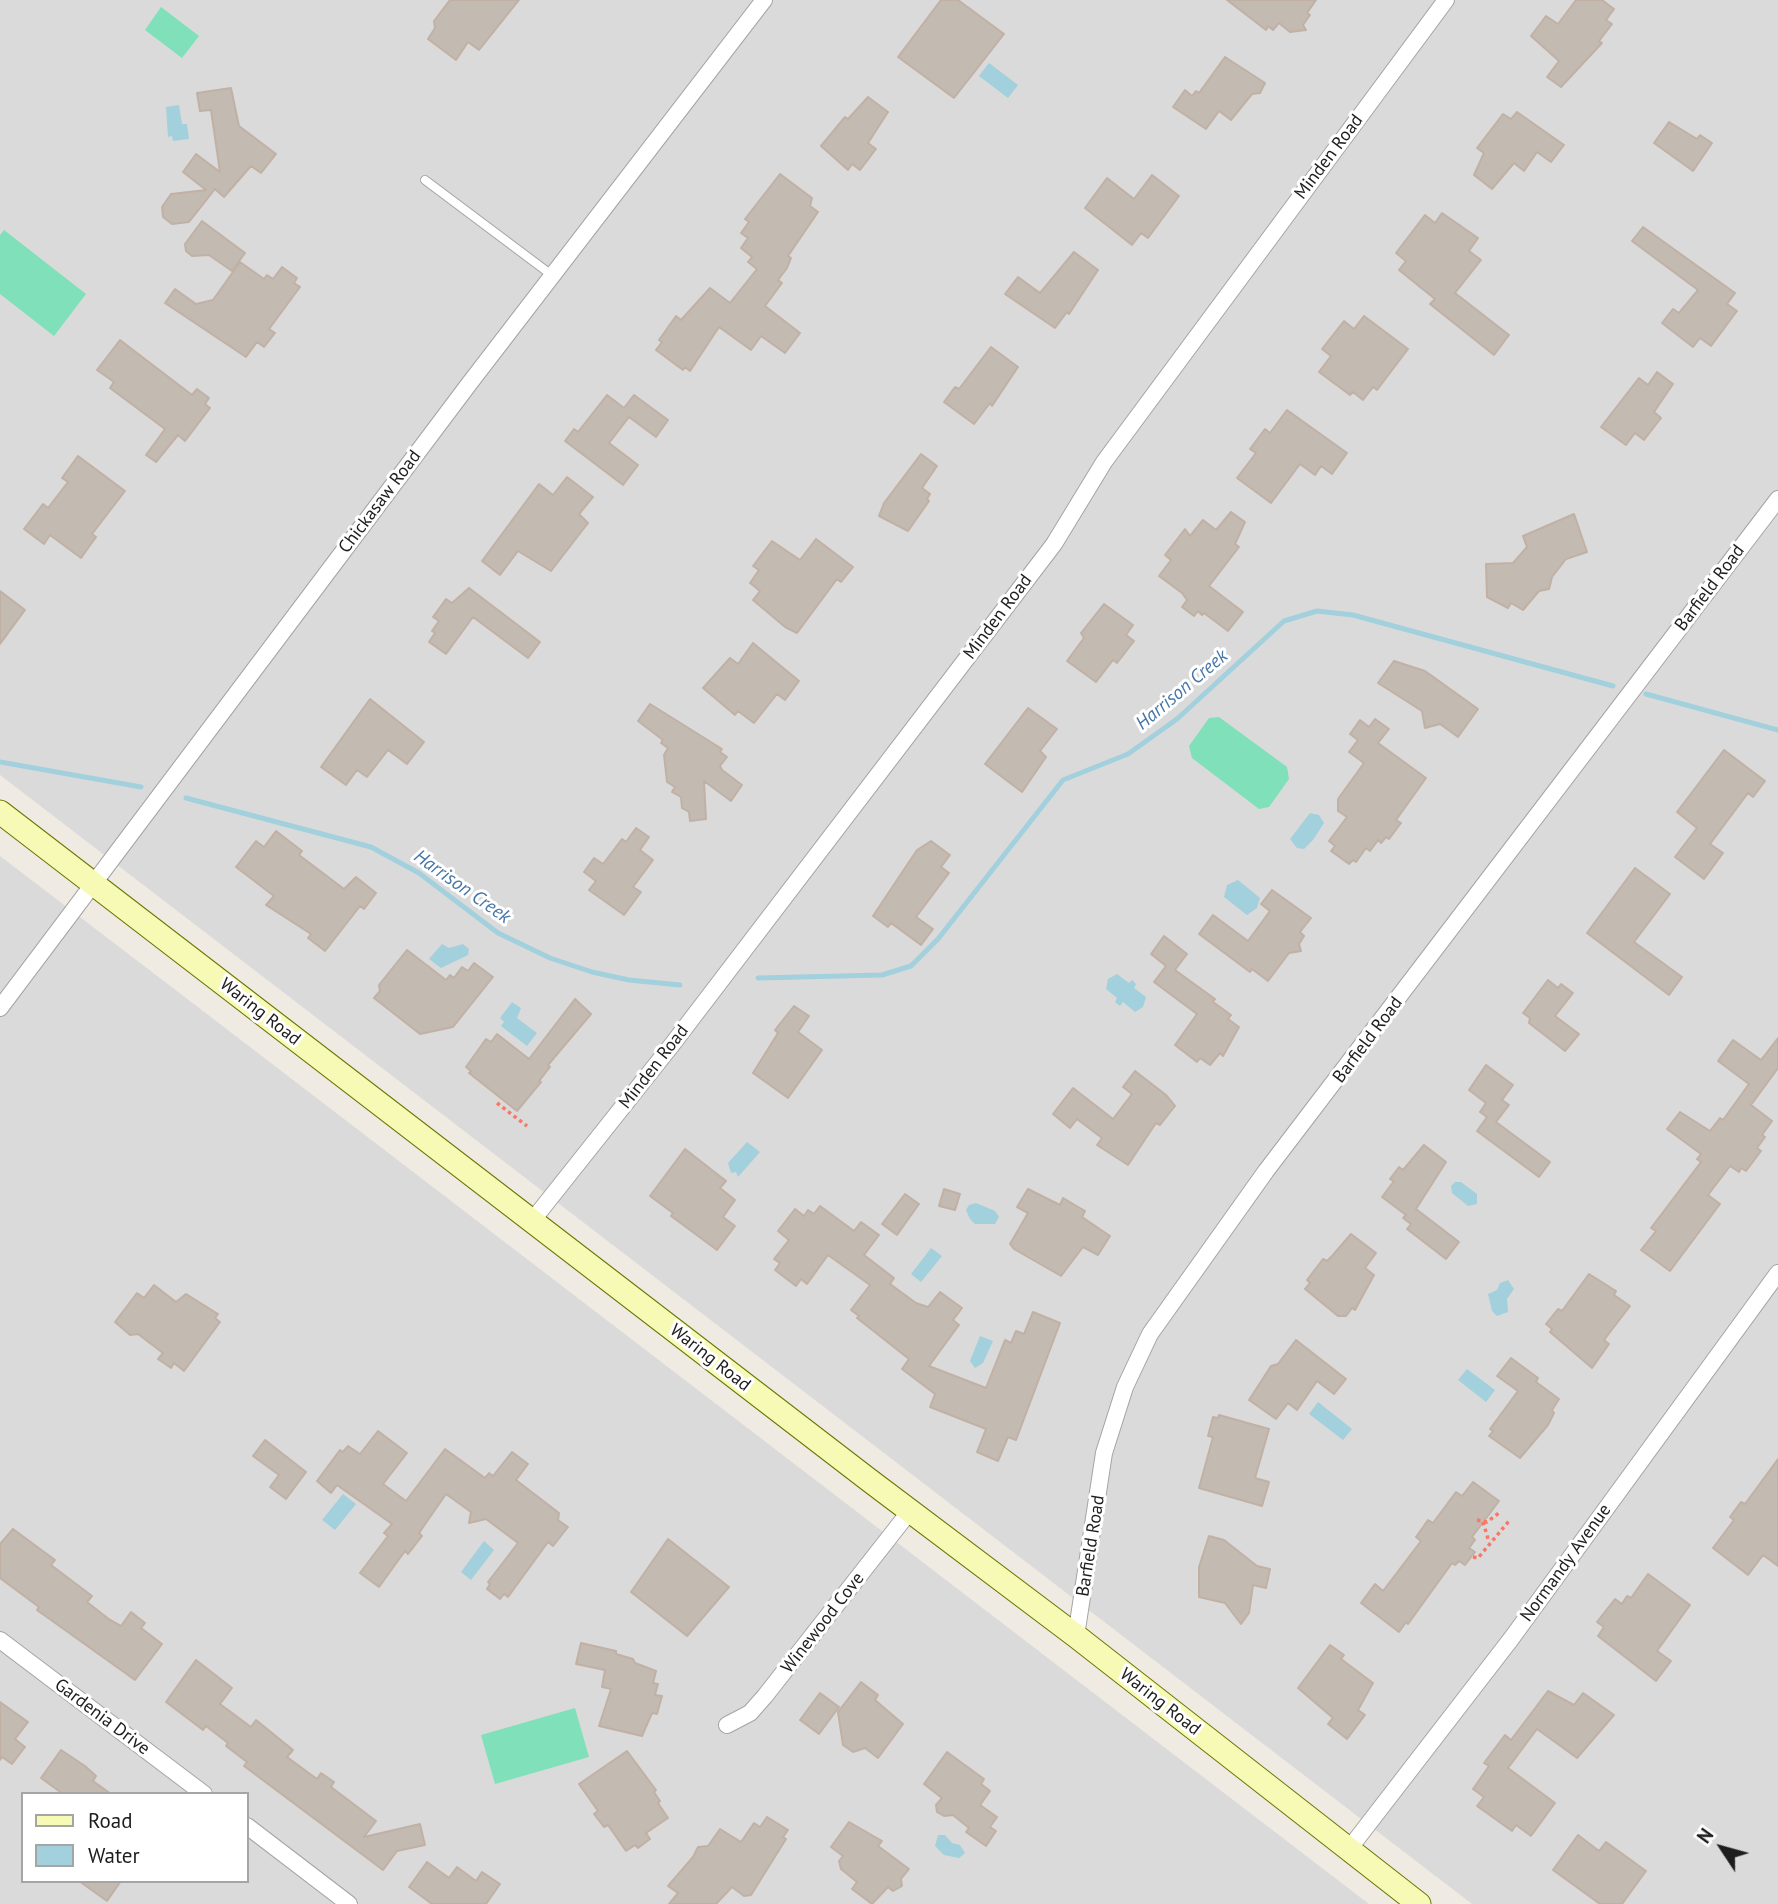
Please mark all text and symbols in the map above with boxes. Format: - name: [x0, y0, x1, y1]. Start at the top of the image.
- street label: Minden Road: [1290, 110, 1368, 204]
- street label: Chickasaw Road: [334, 446, 426, 558]
- street label: Barfield Road: [1671, 541, 1749, 635]
- street label: Minden Road: [959, 570, 1037, 664]
- water label: Harrison Creek: [1131, 645, 1233, 735]
- water label: Harrison Creek: [409, 845, 515, 929]
- street label: Waring Road: [215, 974, 305, 1050]
- street label: Barfield Road: [1329, 993, 1407, 1087]
- street label: Minden Road: [615, 1021, 693, 1113]
- street label: Waring Road: [665, 1320, 755, 1396]
- street label: Barfield Road: [1072, 1494, 1110, 1598]
- street label: Normandy Avenue: [1516, 1500, 1616, 1626]
- street label: Winewood Cove: [777, 1568, 869, 1678]
- street label: Waring Road: [1115, 1664, 1205, 1740]
- street label: Gardenia Drive: [50, 1674, 154, 1760]
- legend: [21, 1792, 248, 1883]
- text: Road: [88, 1807, 132, 1834]
- north arrow: [1687, 1813, 1757, 1883]
- text: N: [1692, 1824, 1718, 1848]
- text: Water: [88, 1842, 140, 1869]

